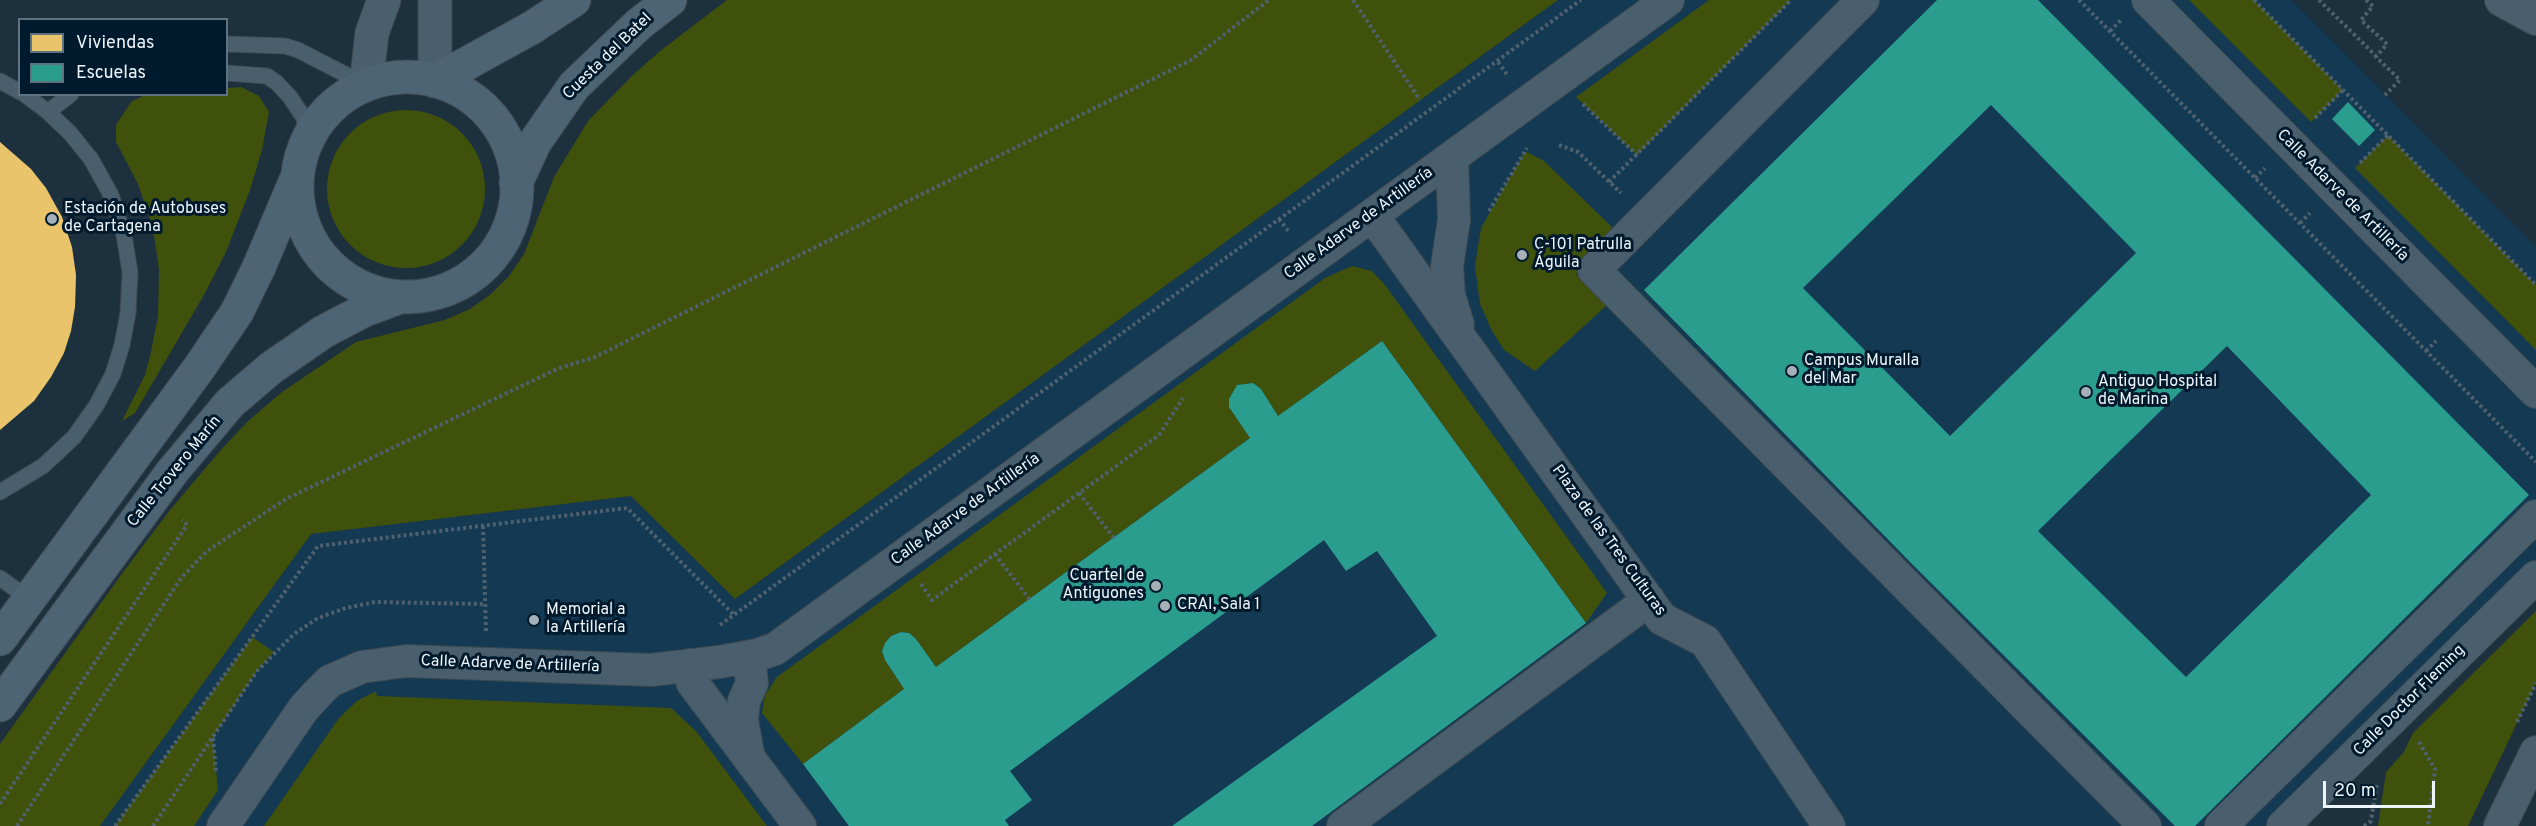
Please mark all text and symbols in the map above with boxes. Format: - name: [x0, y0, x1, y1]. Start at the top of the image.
- street label: Cuesta del Batel: [560, 10, 656, 104]
- legend: [18, 18, 228, 96]
- text: Viviendas: [76, 32, 154, 55]
- text: Escuelas: [76, 62, 146, 85]
- street label: Calle Adarve de Artillería: [2272, 126, 2412, 266]
- street label: Calle Adarve de Artillería: [1281, 164, 1437, 284]
- place label: Estación de Autobuses de Cartagena: [64, 200, 226, 238]
- marker: Estación de Autobuses de Cartagena: [45, 212, 59, 226]
- place label: C-101 Patrulla Águila: [1534, 236, 1632, 274]
- marker: C-101 Patrulla Águila: [1515, 248, 1529, 262]
- place label: Campus Muralla del Mar: [1804, 352, 1919, 390]
- marker: Campus Muralla del Mar: [1785, 364, 1799, 378]
- place label: Antiguo Hospital de Marina: [2098, 373, 2217, 411]
- marker: Antiguo Hospital de Marina: [2079, 385, 2093, 399]
- street label: Calle Trovero Marín: [124, 412, 226, 532]
- street label: Calle Adarve de Artillería: [888, 450, 1044, 570]
- street label: Plaza de las Tres Culturas: [1547, 462, 1669, 620]
- place label: Cuartel de Antiguones: [1063, 567, 1144, 605]
- marker: Cuartel de Antiguones: [1149, 579, 1163, 593]
- place label: CRAI, Sala 1: [1177, 596, 1260, 616]
- marker: CRAI, Sala 1: [1158, 599, 1172, 613]
- place label: Memorial a la Artillería: [546, 601, 625, 639]
- marker: Memorial a la Artillería: [527, 613, 541, 627]
- street label: Calle Doctor Fleming: [2350, 641, 2470, 761]
- street label: Calle Adarve de Artillería: [420, 652, 600, 678]
- scale bar: [2326, 769, 2438, 807]
- text: 20 m: [2334, 780, 2376, 803]

